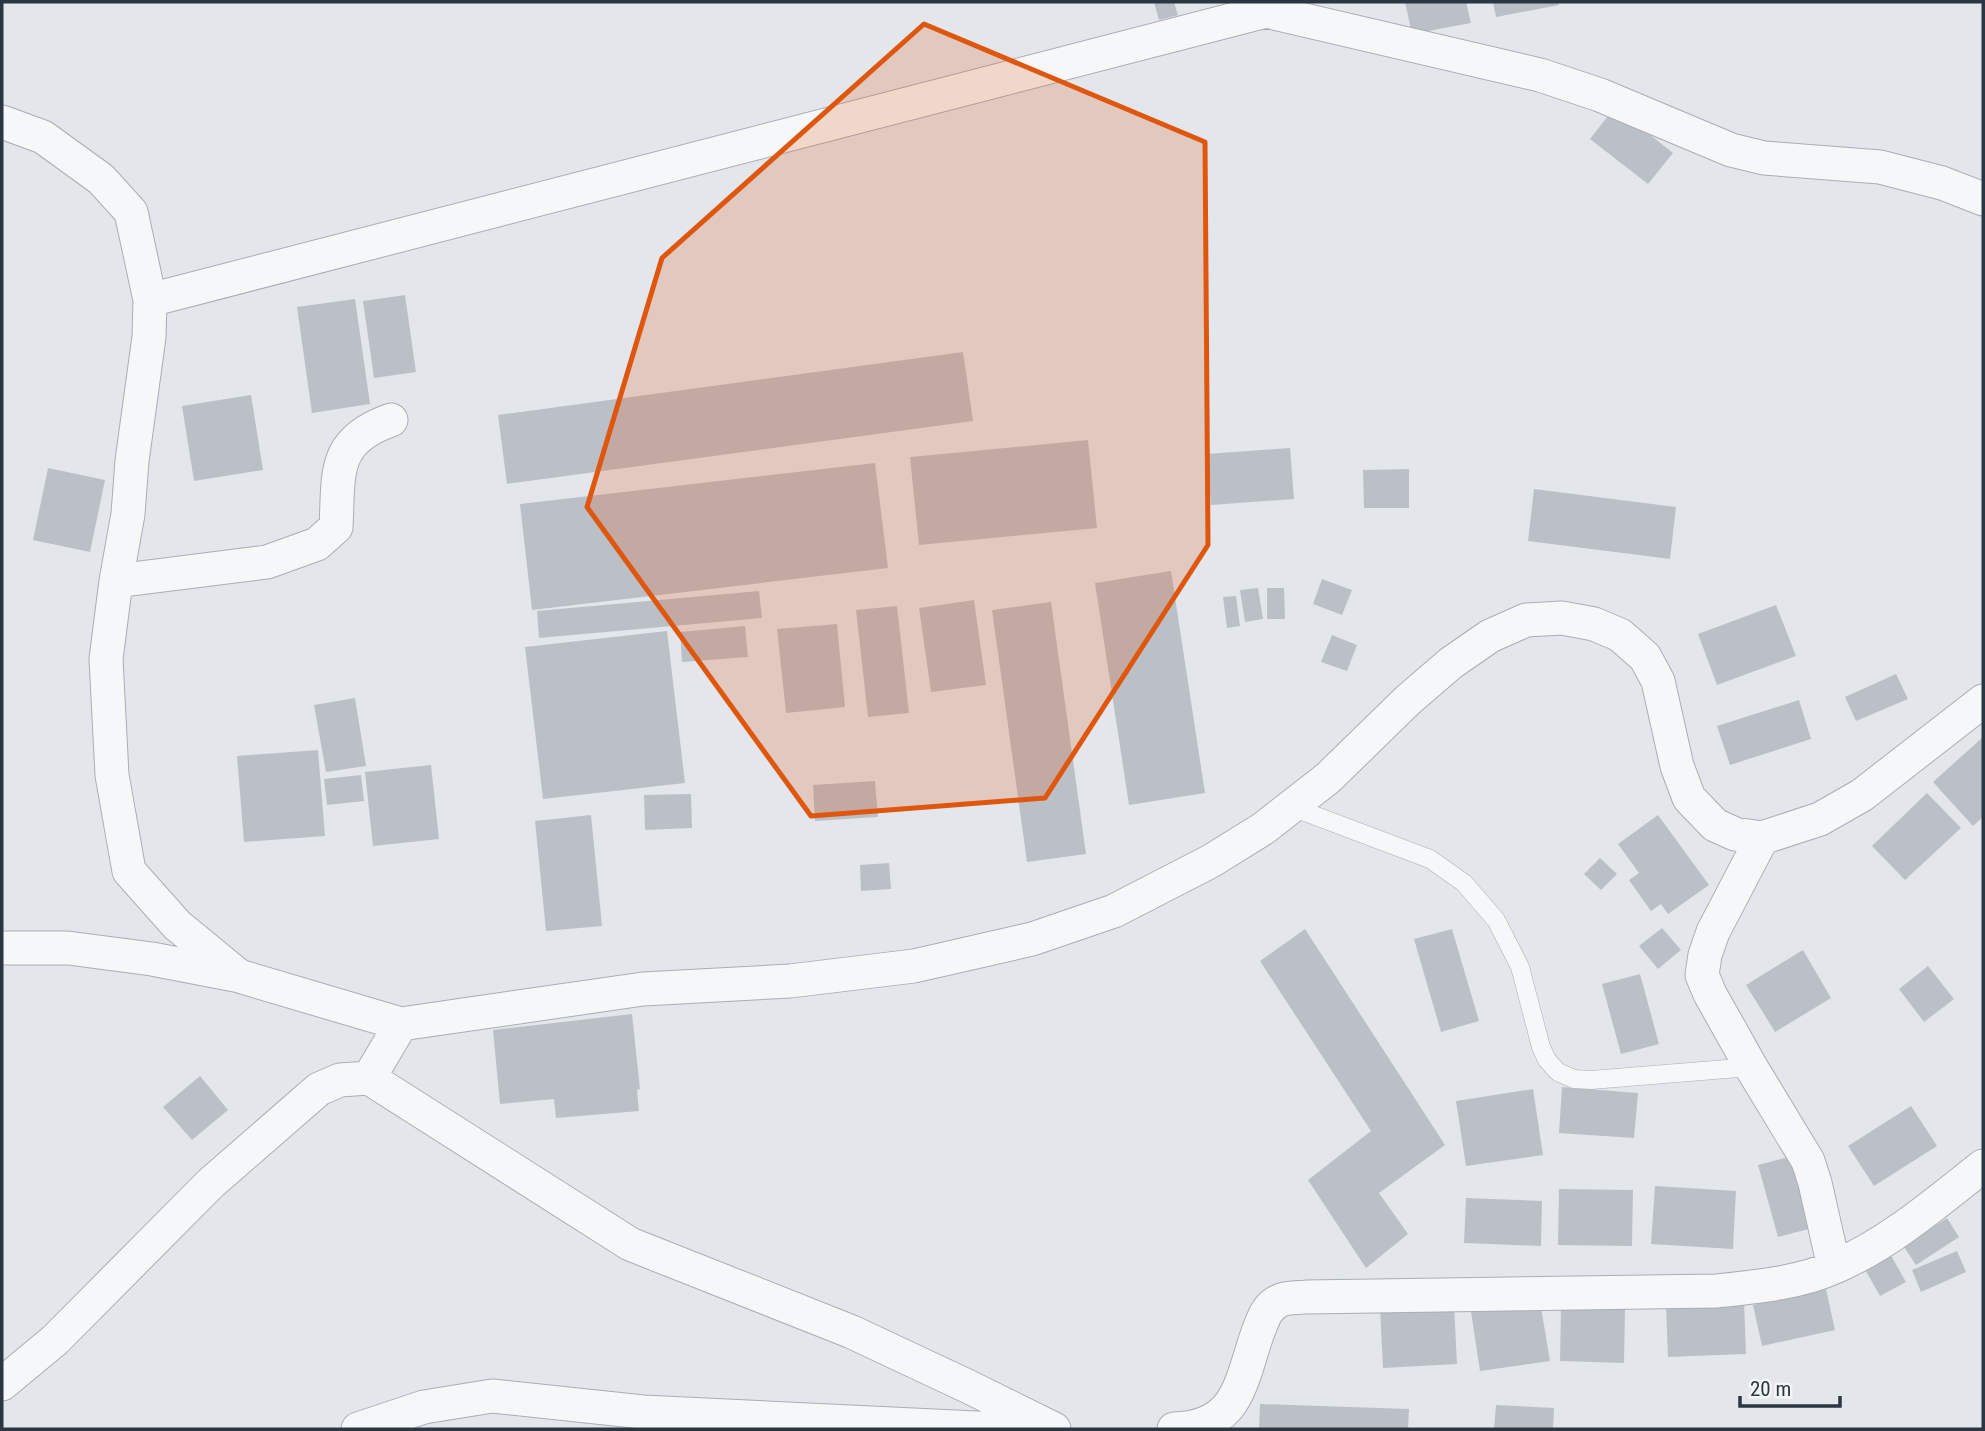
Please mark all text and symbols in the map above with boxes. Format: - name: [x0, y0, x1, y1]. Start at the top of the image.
- scale bar: [1740, 1364, 1840, 1408]
- text: 20 m: [1750, 1377, 1791, 1401]

